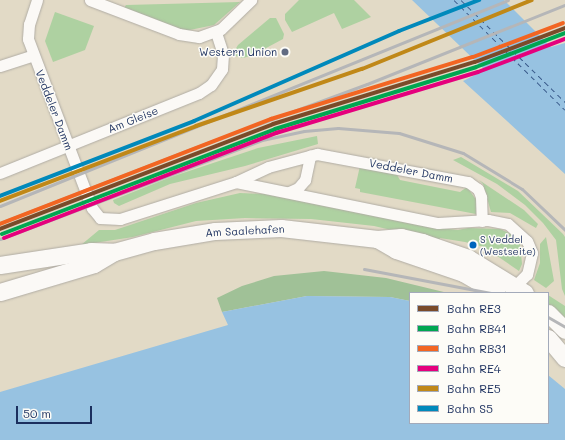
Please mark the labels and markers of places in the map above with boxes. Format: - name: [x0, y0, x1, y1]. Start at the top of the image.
- place label: Western Union: [199, 45, 277, 59]
- marker: Western Union: [280, 47, 290, 57]
- place label: S Veddel (Westseite): [480, 233, 536, 256]
- marker: S Veddel (Westseite): [468, 240, 478, 250]

